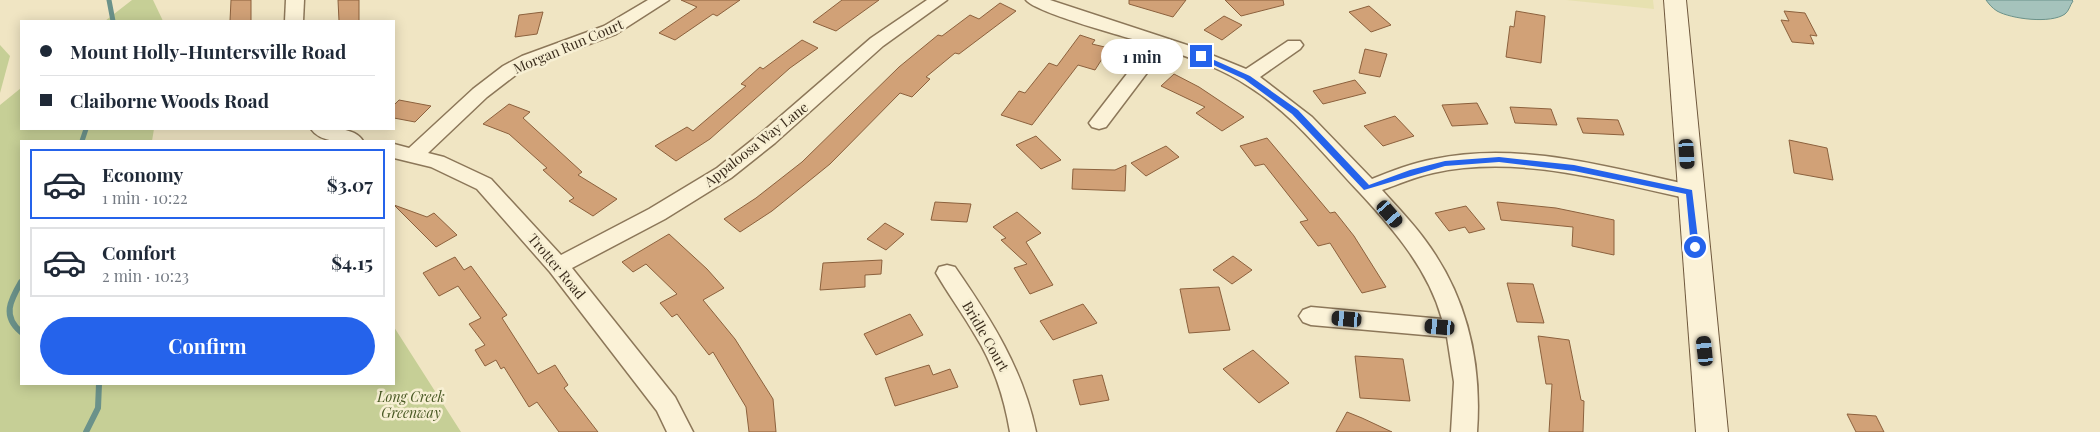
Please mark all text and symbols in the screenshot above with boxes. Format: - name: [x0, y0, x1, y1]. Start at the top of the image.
- street label: Morgan Run Court: [510, 14, 627, 78]
- text: Mount Holly-Huntersville Road: [70, 38, 346, 64]
- callout: 1 min: [1101, 38, 1184, 74]
- route end: [1190, 45, 1212, 67]
- text: 1 min: [1122, 46, 1162, 67]
- text: Claiborne Woods Road: [70, 87, 269, 113]
- street label: Appaloosa Way Lane: [699, 97, 812, 191]
- car: [1678, 139, 1695, 169]
- text: Economy: [102, 161, 183, 187]
- icon: car: [42, 162, 87, 207]
- text: $3.07: [327, 171, 373, 197]
- text: 1 min · 10:22: [102, 187, 188, 208]
- car: [1374, 198, 1405, 230]
- street label: Trotter Road: [524, 229, 590, 303]
- route start: [1684, 236, 1706, 258]
- text: Comfort: [102, 239, 176, 265]
- icon: car: [42, 240, 87, 285]
- text: $4.15: [331, 249, 373, 275]
- text: 2 min · 10:23: [102, 265, 189, 286]
- street label: Bridle Court: [958, 297, 1014, 376]
- car: [1331, 310, 1362, 328]
- button: Confirm: [40, 317, 375, 375]
- car: [1424, 318, 1455, 336]
- car: [1695, 335, 1714, 367]
- park label: Long Creek Greenway: [376, 387, 445, 422]

